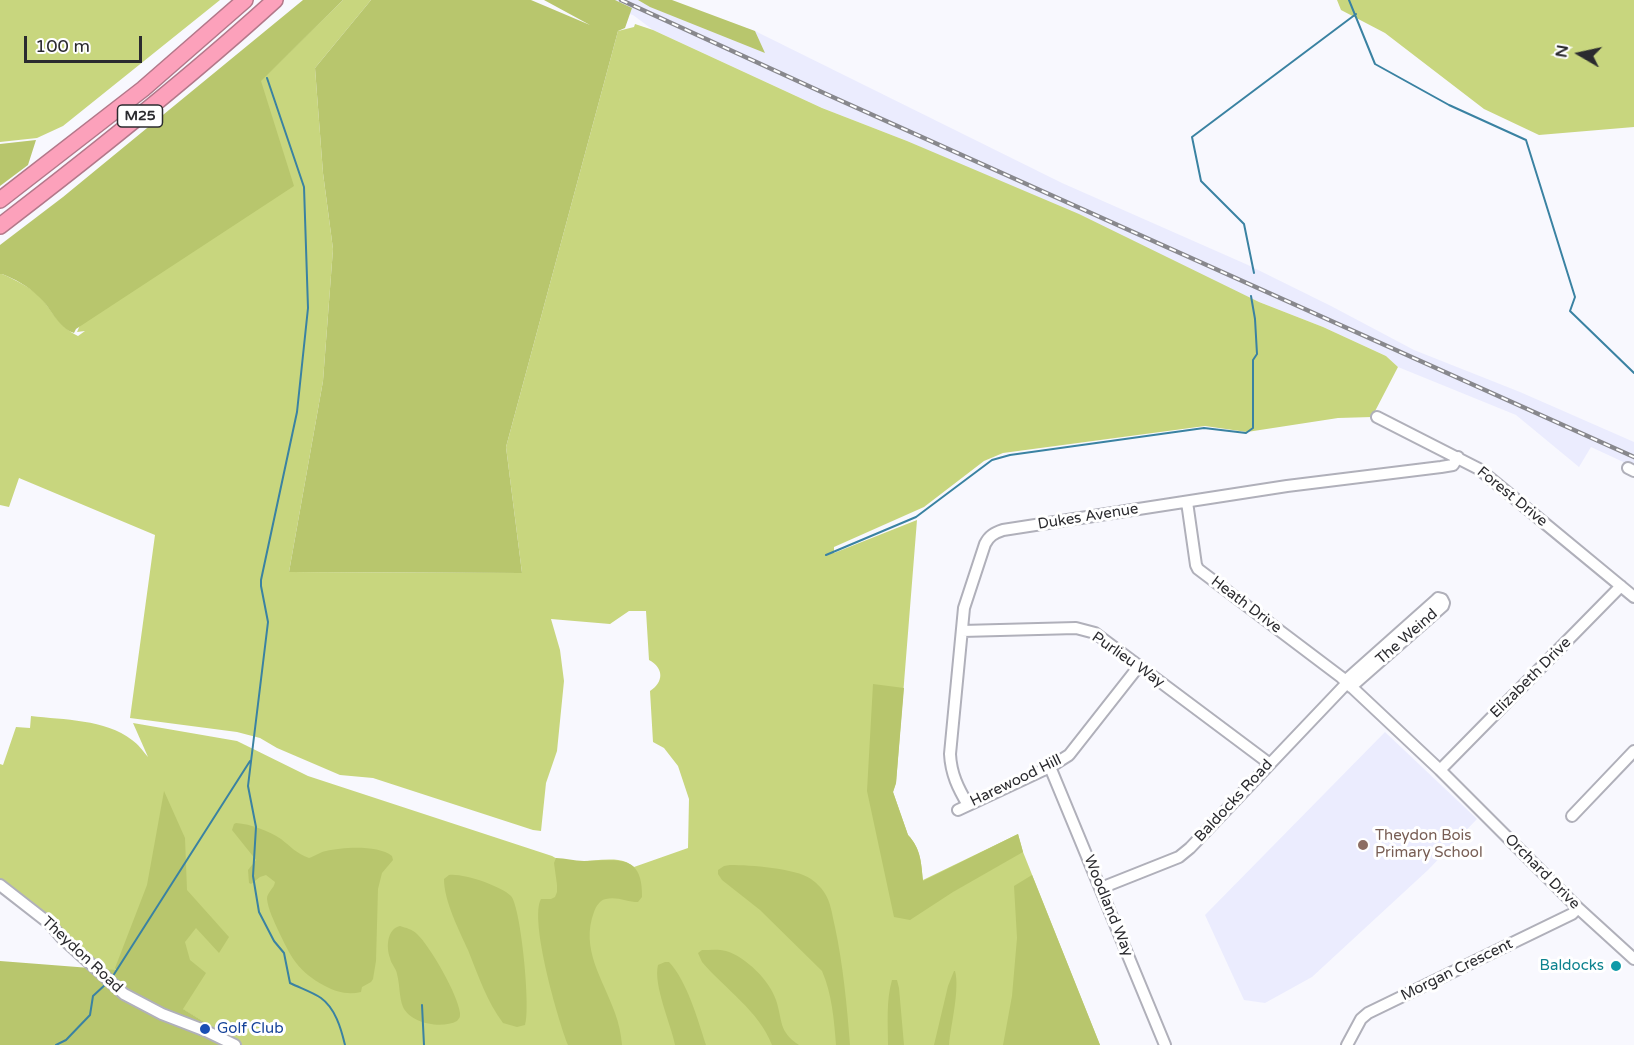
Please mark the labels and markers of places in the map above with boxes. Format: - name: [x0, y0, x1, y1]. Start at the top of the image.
- place label: Theydon Bois Primary School: [1375, 827, 1483, 862]
- marker: Theydon Bois Primary School: [1356, 838, 1370, 852]
- place label: Baldocks: [1540, 957, 1604, 975]
- marker: Baldocks: [1609, 959, 1623, 973]
- place label: Golf Club: [217, 1020, 284, 1038]
- marker: Golf Club: [198, 1022, 212, 1036]

